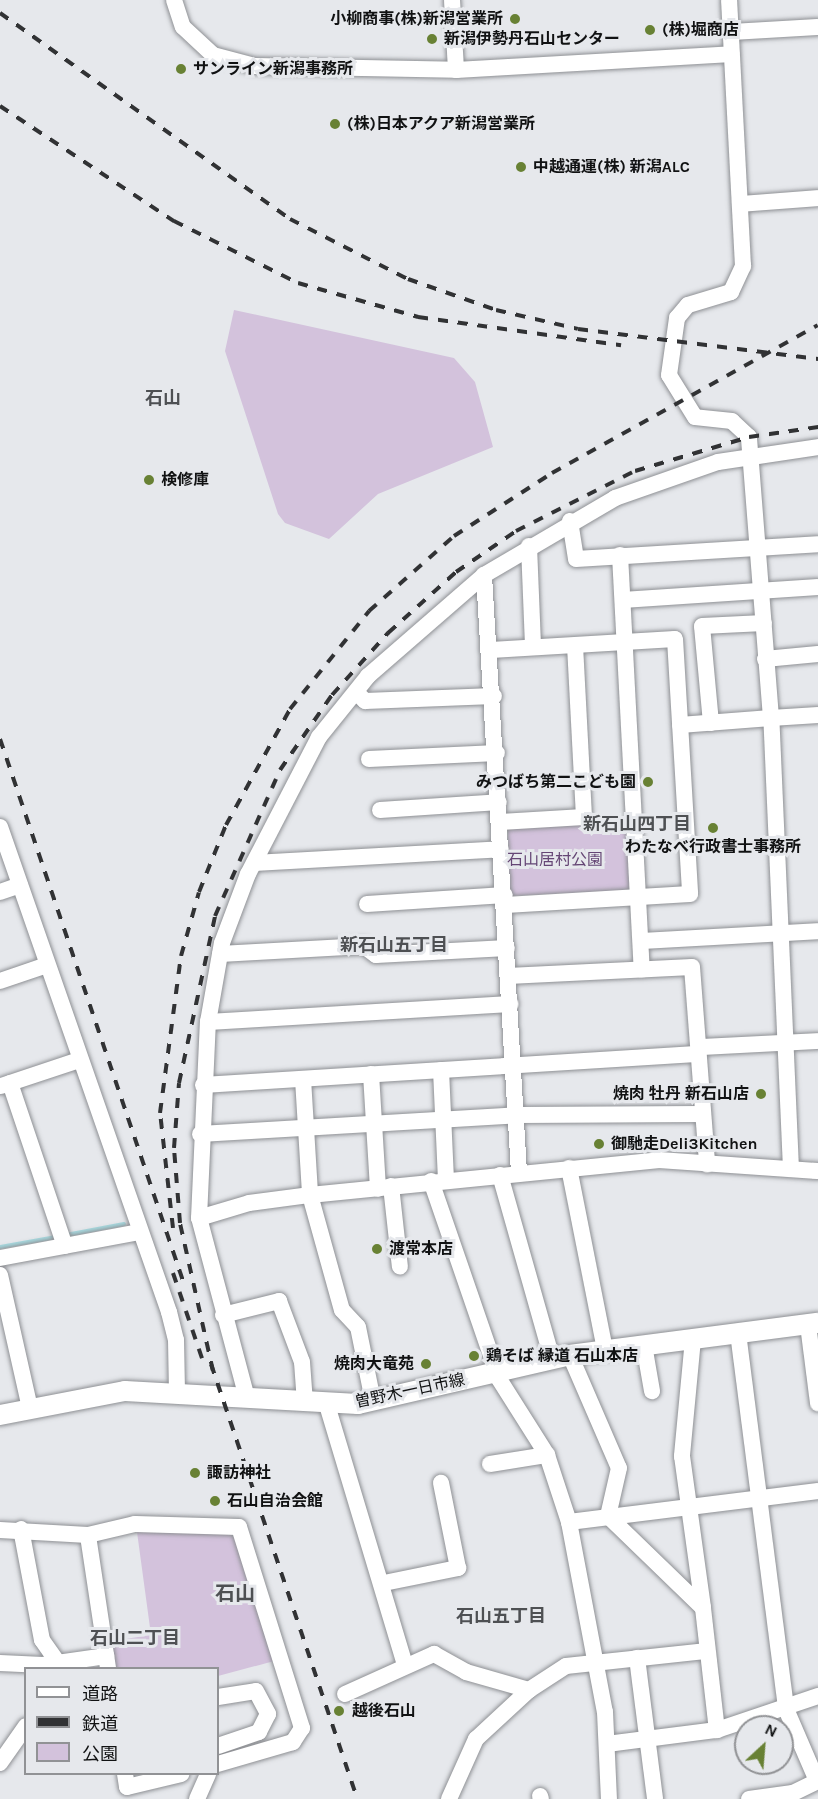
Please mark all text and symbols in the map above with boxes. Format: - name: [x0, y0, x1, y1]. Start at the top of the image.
- place label: 小柳商事(株)新潟営業所: [330, 9, 503, 29]
- marker: 小柳商事(株)新潟営業所: [508, 12, 522, 26]
- place label: (株)堀商店: [662, 20, 739, 40]
- marker: (株)堀商店: [643, 23, 657, 37]
- place label: 新潟伊勢丹石山センター: [444, 29, 620, 49]
- marker: 新潟伊勢丹石山センター: [425, 32, 439, 46]
- place label: サンライン新潟事務所: [193, 59, 353, 79]
- marker: サンライン新潟事務所: [174, 62, 188, 76]
- place label: (株)日本アクア新潟営業所: [347, 114, 536, 134]
- marker: (株)日本アクア新潟営業所: [328, 117, 342, 131]
- place label: 中越通運(株) 新潟ALC: [533, 157, 690, 177]
- marker: 中越通運(株) 新潟ALC: [514, 160, 528, 174]
- district label: 石山: [145, 387, 181, 409]
- place label: 検修庫: [161, 470, 209, 490]
- marker: 検修庫: [142, 473, 156, 487]
- place label: みつばち第二こども園: [476, 772, 636, 792]
- marker: みつばち第二こども園: [641, 775, 655, 789]
- district label: 新石山四丁目: [583, 813, 691, 835]
- marker: わたなべ行政書士事務所: [706, 821, 720, 835]
- place label: わたなべ行政書士事務所: [625, 837, 801, 857]
- park label: 石山居村公園: [507, 850, 603, 870]
- district label: 新石山五丁目: [340, 934, 448, 956]
- place label: 焼肉 牡丹 新石山店: [613, 1084, 749, 1104]
- marker: 焼肉 牡丹 新石山店: [754, 1087, 768, 1101]
- place label: 御馳走Deli3Kitchen: [611, 1134, 757, 1154]
- marker: 御馳走Deli3Kitchen: [592, 1137, 606, 1151]
- place label: 渡常本店: [389, 1239, 453, 1259]
- marker: 渡常本店: [370, 1242, 384, 1256]
- place label: 鶏そば 縁道 石山本店: [486, 1346, 638, 1366]
- marker: 鶏そば 縁道 石山本店: [467, 1349, 481, 1363]
- place label: 焼肉大竜苑: [334, 1354, 414, 1374]
- marker: 焼肉大竜苑: [419, 1357, 433, 1371]
- street label: 曽野木一日市線: [353, 1370, 467, 1412]
- place label: 諏訪神社: [207, 1463, 271, 1483]
- marker: 諏訪神社: [188, 1466, 202, 1480]
- place label: 石山自治会館: [227, 1491, 323, 1511]
- marker: 石山自治会館: [208, 1494, 222, 1508]
- district label: 石山: [215, 1581, 255, 1605]
- district label: 石山五丁目: [456, 1605, 546, 1627]
- district label: 石山二丁目: [90, 1627, 180, 1649]
- legend: [24, 1667, 219, 1775]
- text: 道路: [82, 1683, 118, 1705]
- place label: 越後石山: [352, 1701, 416, 1721]
- marker: 越後石山: [330, 1702, 348, 1720]
- text: 鉄道: [82, 1713, 118, 1735]
- north arrow: [734, 1715, 794, 1775]
- text: N: [762, 1719, 781, 1741]
- text: 公園: [82, 1743, 118, 1765]

